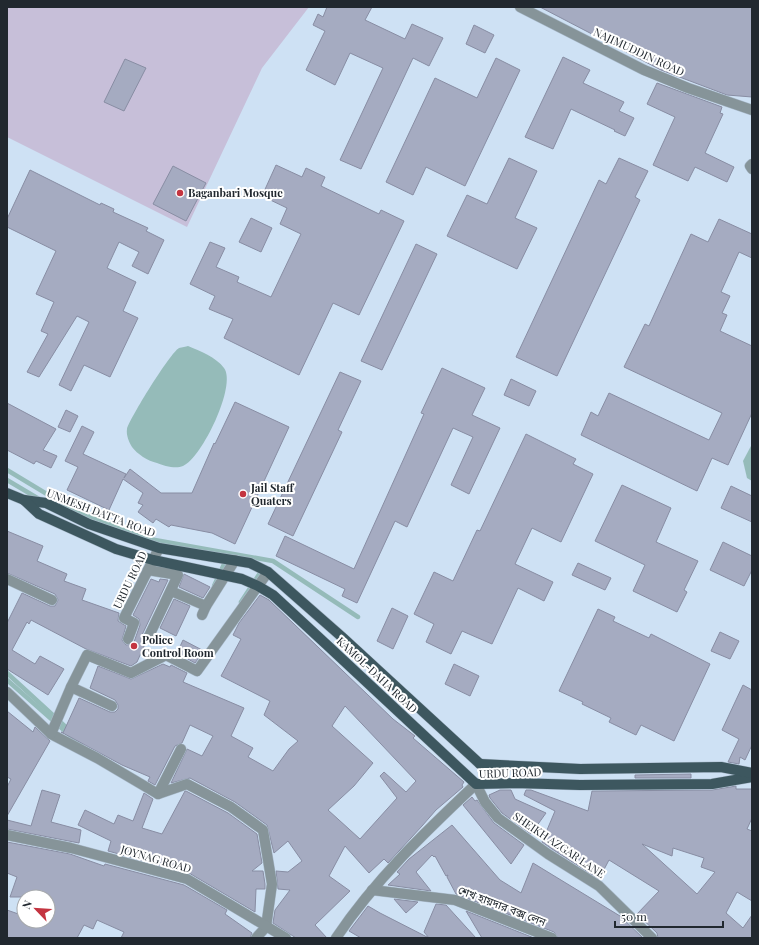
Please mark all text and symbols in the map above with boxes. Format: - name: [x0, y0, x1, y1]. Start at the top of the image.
- street label: NAJIMUDDIN ROAD: [591, 24, 687, 79]
- place label: Baganbari Mosque: [188, 185, 283, 200]
- marker: Baganbari Mosque: [175, 188, 185, 198]
- place label: Jail Staff Quaters: [250, 480, 295, 508]
- street label: UNMESH DATTA ROAD: [45, 485, 158, 540]
- marker: Jail Staff Quaters: [238, 489, 248, 499]
- street label: URDU ROAD: [109, 548, 150, 611]
- place label: Police Control Room: [142, 632, 214, 660]
- street label: KAMOL-DAHA ROAD: [334, 633, 421, 716]
- marker: Police Control Room: [129, 641, 139, 651]
- street label: URDU ROAD: [478, 764, 542, 781]
- street label: SHEIKH AZGAR LANE: [510, 808, 608, 881]
- street label: JOYNAG ROAD: [118, 841, 193, 876]
- street label: শেখ হায়দার বক্স লেন: [456, 882, 549, 929]
- north arrow: [16, 889, 56, 929]
- text: N: [18, 898, 35, 911]
- scale bar: [615, 903, 723, 929]
- text: 50 m: [621, 908, 647, 924]

